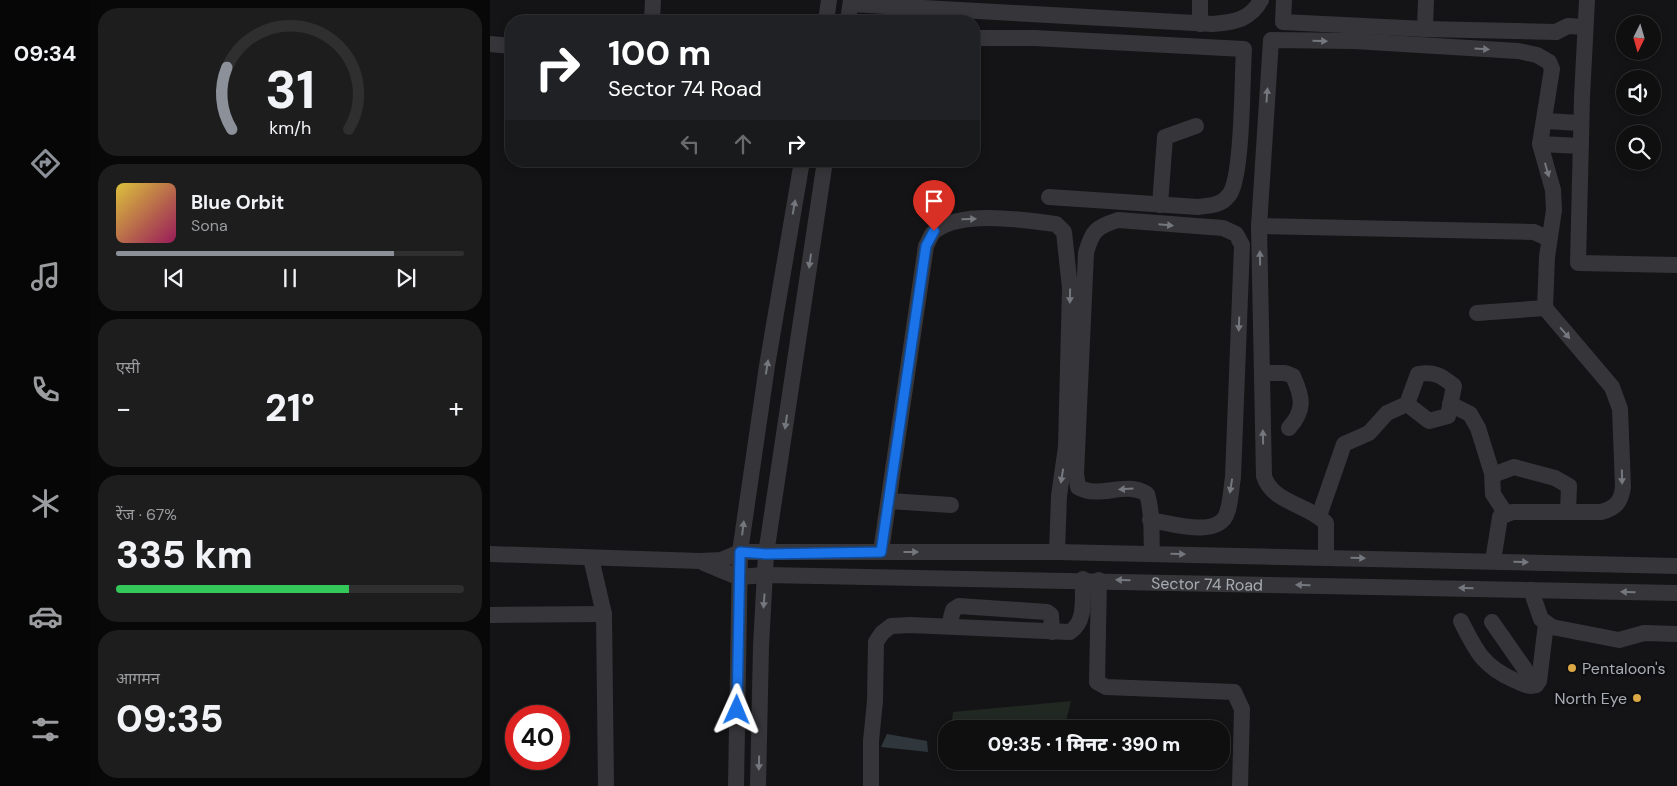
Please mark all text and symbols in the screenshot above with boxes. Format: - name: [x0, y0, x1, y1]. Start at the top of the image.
- north arrow: [1616, 15, 1661, 60]
- map controls: [1616, 15, 1661, 170]
- text: 100 m: [608, 30, 711, 76]
- icon: right: [525, 35, 590, 100]
- one-way arrow: [1312, 37, 1328, 45]
- text: 09:34: [14, 39, 76, 68]
- one-way arrow: [1474, 45, 1490, 53]
- text: 31: [265, 56, 315, 124]
- button: sound: [1616, 70, 1661, 115]
- text: Sector 74 Road: [608, 74, 762, 103]
- one-way arrow: [1264, 87, 1272, 103]
- text: km/h: [269, 116, 311, 140]
- button: search: [1616, 125, 1661, 170]
- icon: left: [676, 130, 704, 158]
- icon: ahead: [729, 130, 757, 158]
- icon: right: [782, 130, 810, 158]
- icon: directions: [28, 146, 63, 181]
- one-way arrow: [1544, 162, 1552, 177]
- pin: [913, 180, 955, 231]
- icon: arrive: [920, 187, 948, 215]
- text: Blue Orbit: [191, 190, 284, 215]
- one-way arrow: [791, 198, 799, 214]
- text: Sona: [191, 215, 228, 236]
- one-way arrow: [962, 215, 978, 223]
- one-way arrow: [1159, 221, 1175, 229]
- one-way arrow: [1256, 249, 1264, 265]
- one-way arrow: [806, 254, 814, 270]
- icon: music: [28, 259, 63, 294]
- icon: previous: [160, 264, 188, 292]
- icon: pause: [276, 264, 304, 292]
- icon: next: [392, 264, 420, 292]
- one-way arrow: [1066, 288, 1074, 304]
- one-way arrow: [1235, 316, 1243, 332]
- one-way arrow: [1559, 327, 1571, 339]
- text: एसी: [116, 357, 140, 378]
- one-way arrow: [763, 358, 771, 374]
- icon: phone: [28, 372, 63, 407]
- text: 21°: [265, 383, 315, 433]
- text: −: [116, 390, 131, 427]
- text: +: [449, 390, 464, 427]
- one-way arrow: [782, 414, 790, 430]
- one-way arrow: [1259, 429, 1267, 445]
- one-way arrow: [1057, 468, 1065, 484]
- one-way arrow: [1619, 469, 1627, 485]
- one-way arrow: [1227, 478, 1235, 494]
- one-way arrow: [1118, 485, 1134, 493]
- icon: climate: [28, 486, 63, 521]
- text: रेंज · 67%: [116, 504, 177, 525]
- one-way arrow: [739, 519, 747, 535]
- text: 335 km: [116, 530, 253, 580]
- one-way arrow: [903, 548, 919, 556]
- one-way arrow: [1171, 550, 1187, 558]
- one-way arrow: [1350, 555, 1366, 563]
- one-way arrow: [1513, 558, 1529, 566]
- street label: Sector 74 Road: [1151, 573, 1263, 596]
- one-way arrow: [1115, 576, 1131, 584]
- one-way arrow: [1295, 580, 1311, 588]
- one-way arrow: [1458, 584, 1474, 592]
- one-way arrow: [1620, 588, 1636, 596]
- one-way arrow: [760, 593, 768, 609]
- icon: car: [28, 599, 63, 634]
- place label: Pentaloon's: [1582, 658, 1666, 679]
- marker: Pentaloon's: [1566, 662, 1578, 674]
- text: आगमन: [116, 668, 160, 689]
- position arrow: [710, 683, 762, 735]
- place label: North Eye: [1555, 688, 1627, 709]
- marker: North Eye: [1631, 692, 1643, 704]
- text: 09:35: [116, 694, 223, 744]
- speed limit sign: 40: [505, 705, 570, 770]
- icon: filters: [28, 712, 63, 747]
- text: 09:35 · 1 मिनट · 390 m: [988, 732, 1180, 757]
- one-way arrow: [755, 755, 763, 771]

